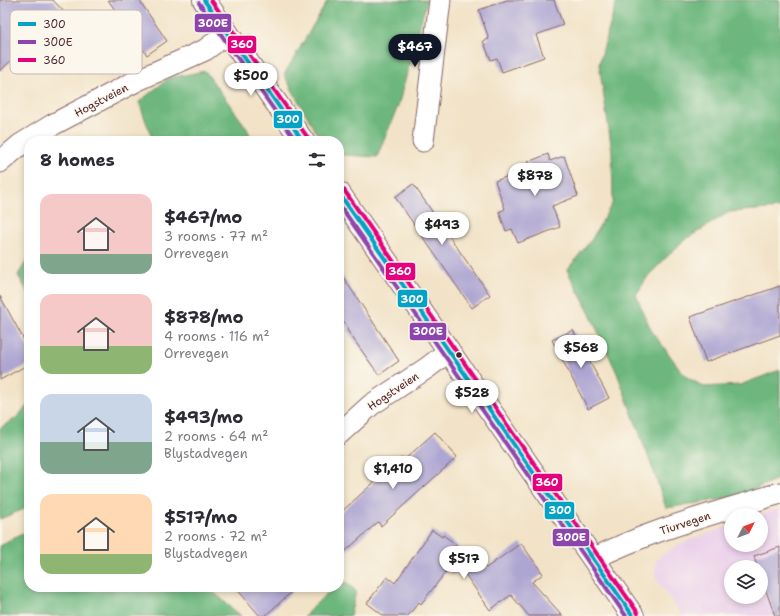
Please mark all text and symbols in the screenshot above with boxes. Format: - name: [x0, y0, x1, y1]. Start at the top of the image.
- legend: [10, 10, 142, 74]
- line badge: 300E: [194, 13, 232, 33]
- text: 300E: [198, 16, 228, 31]
- text: 300: [43, 17, 66, 32]
- pin: $467: [391, 34, 439, 68]
- text: 300E: [43, 35, 73, 50]
- line badge: 360: [227, 35, 257, 54]
- text: 360: [230, 37, 254, 52]
- text: $467: [397, 38, 433, 55]
- text: 360: [43, 53, 66, 68]
- pin: $500: [227, 63, 275, 97]
- text: $500: [233, 67, 269, 84]
- street label: Hogstveien: [72, 80, 131, 121]
- line badge: 300: [273, 110, 303, 129]
- text: 300: [276, 112, 300, 127]
- text: 8 homes: [40, 149, 115, 171]
- icon: filters: [306, 149, 328, 171]
- pin: $878: [511, 163, 559, 197]
- text: $878: [517, 167, 553, 184]
- text: $467/mo: [164, 206, 242, 228]
- icon: home: [72, 210, 120, 258]
- pin: $493: [418, 212, 466, 246]
- text: $493: [424, 216, 460, 233]
- text: 3 rooms · 77 m²: [164, 228, 268, 245]
- text: Orrevegen: [164, 245, 229, 262]
- line badge: 360: [385, 262, 416, 281]
- text: 360: [388, 264, 412, 279]
- line badge: 300: [397, 289, 428, 308]
- text: 300: [400, 292, 424, 307]
- text: $878/mo: [164, 306, 244, 328]
- icon: home: [72, 310, 120, 358]
- line badge: 300E: [409, 322, 447, 341]
- text: 300E: [413, 324, 443, 339]
- text: 4 rooms · 116 m²: [164, 328, 270, 345]
- pin: $568: [557, 335, 605, 369]
- text: $568: [563, 339, 599, 356]
- text: Orrevegen: [164, 345, 229, 362]
- unlabelled marker: [454, 350, 464, 360]
- street label: Hogstveien: [365, 369, 422, 414]
- pin: $528: [448, 380, 496, 414]
- text: $528: [455, 384, 489, 401]
- text: $493/mo: [164, 406, 243, 428]
- icon: home: [72, 410, 120, 458]
- text: 2 rooms · 64 m²: [164, 428, 268, 445]
- text: Blystadvegen: [164, 445, 248, 462]
- pin: $1,410: [360, 456, 426, 490]
- text: $1,410: [373, 460, 413, 477]
- line badge: 360: [532, 473, 563, 492]
- text: 360: [535, 475, 559, 490]
- line badge: 300: [544, 501, 575, 520]
- text: 300: [548, 503, 572, 518]
- text: $517/mo: [164, 506, 237, 528]
- street label: Tiurvegen: [658, 508, 713, 539]
- north arrow: [724, 508, 768, 552]
- map controls: [724, 508, 768, 604]
- icon: home: [72, 510, 120, 558]
- text: 2 rooms · 72 m²: [164, 528, 268, 545]
- line badge: 300E: [552, 528, 590, 547]
- text: 300E: [556, 530, 586, 545]
- text: Blystadvegen: [164, 545, 248, 562]
- pin: $517: [440, 546, 488, 580]
- text: $517: [448, 550, 480, 567]
- button: layers: [724, 560, 768, 604]

